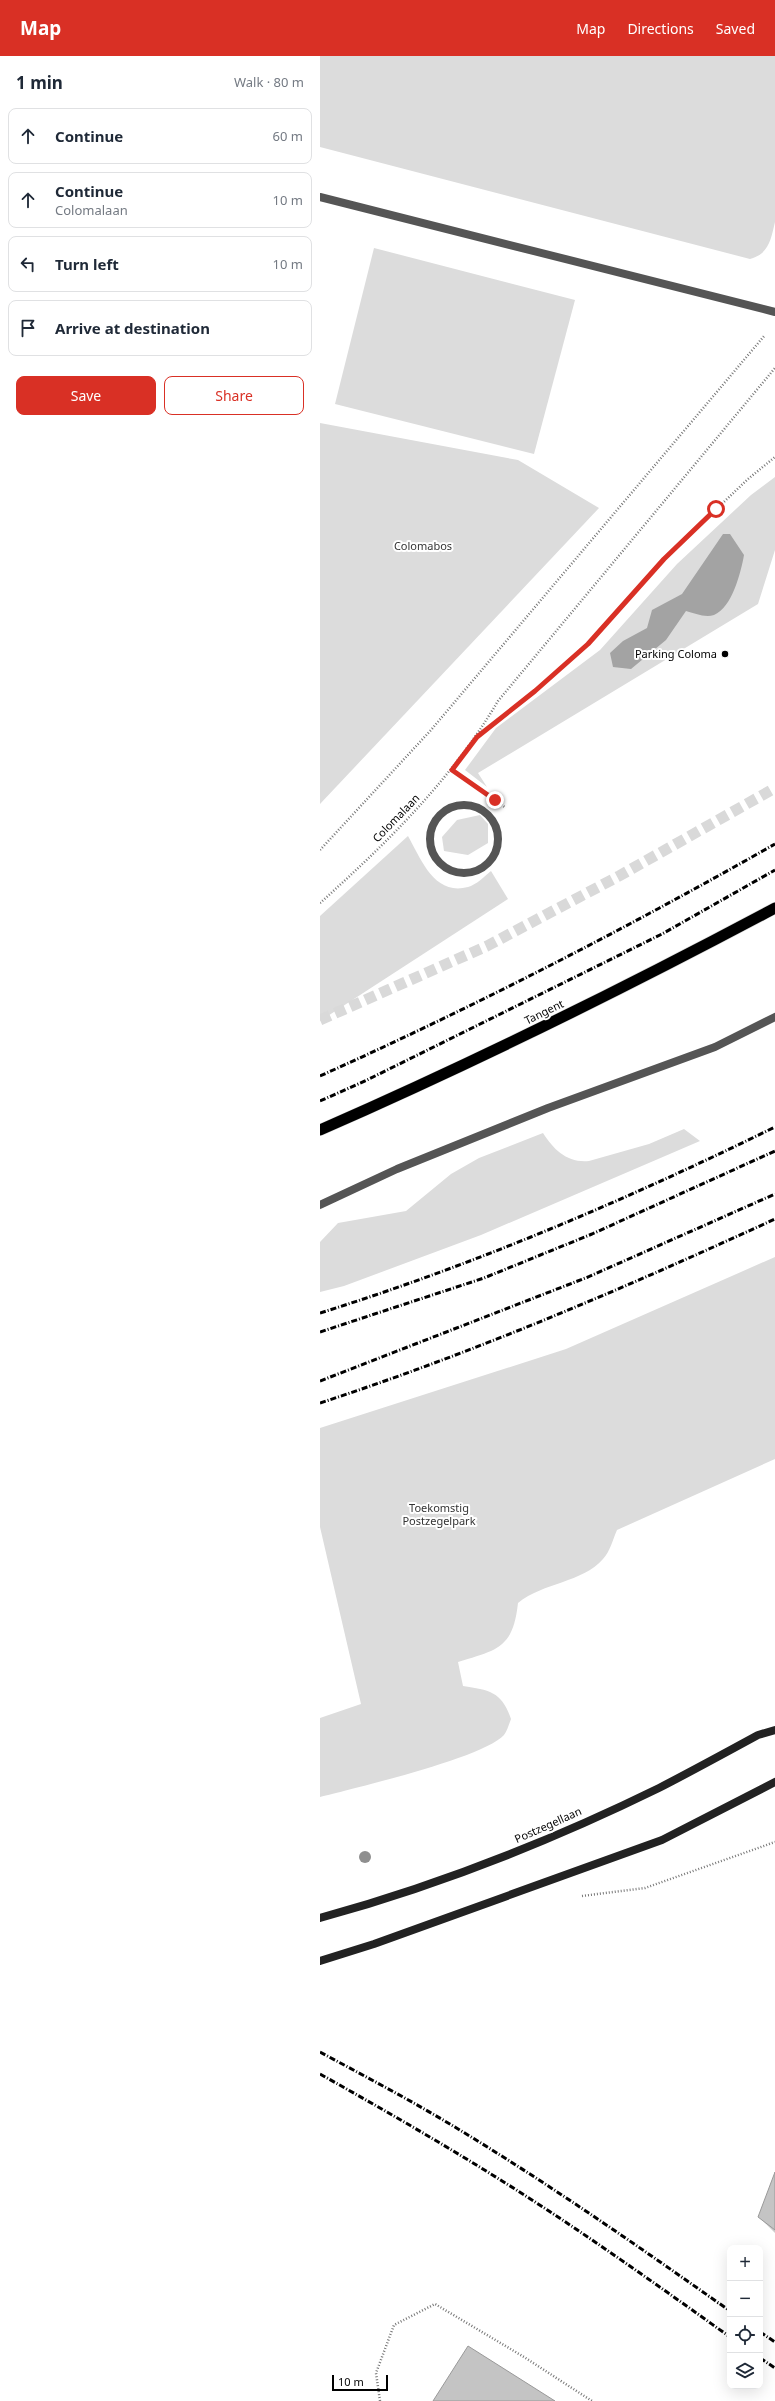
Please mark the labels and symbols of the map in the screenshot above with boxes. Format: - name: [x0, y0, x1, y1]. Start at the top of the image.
- route start: [707, 500, 725, 518]
- park label: Colomabos: [394, 538, 452, 553]
- place label: Parking Coloma: [635, 646, 717, 661]
- marker: Parking Coloma: [720, 649, 730, 659]
- street label: Colomalaan: [369, 790, 422, 845]
- route end: [486, 791, 504, 809]
- street label: Tangent: [522, 996, 566, 1027]
- park label: Toekomstig Postzegelpark: [402, 1500, 476, 1528]
- street label: Postzegellaan: [512, 1803, 584, 1846]
- scale bar: [332, 2373, 388, 2392]

